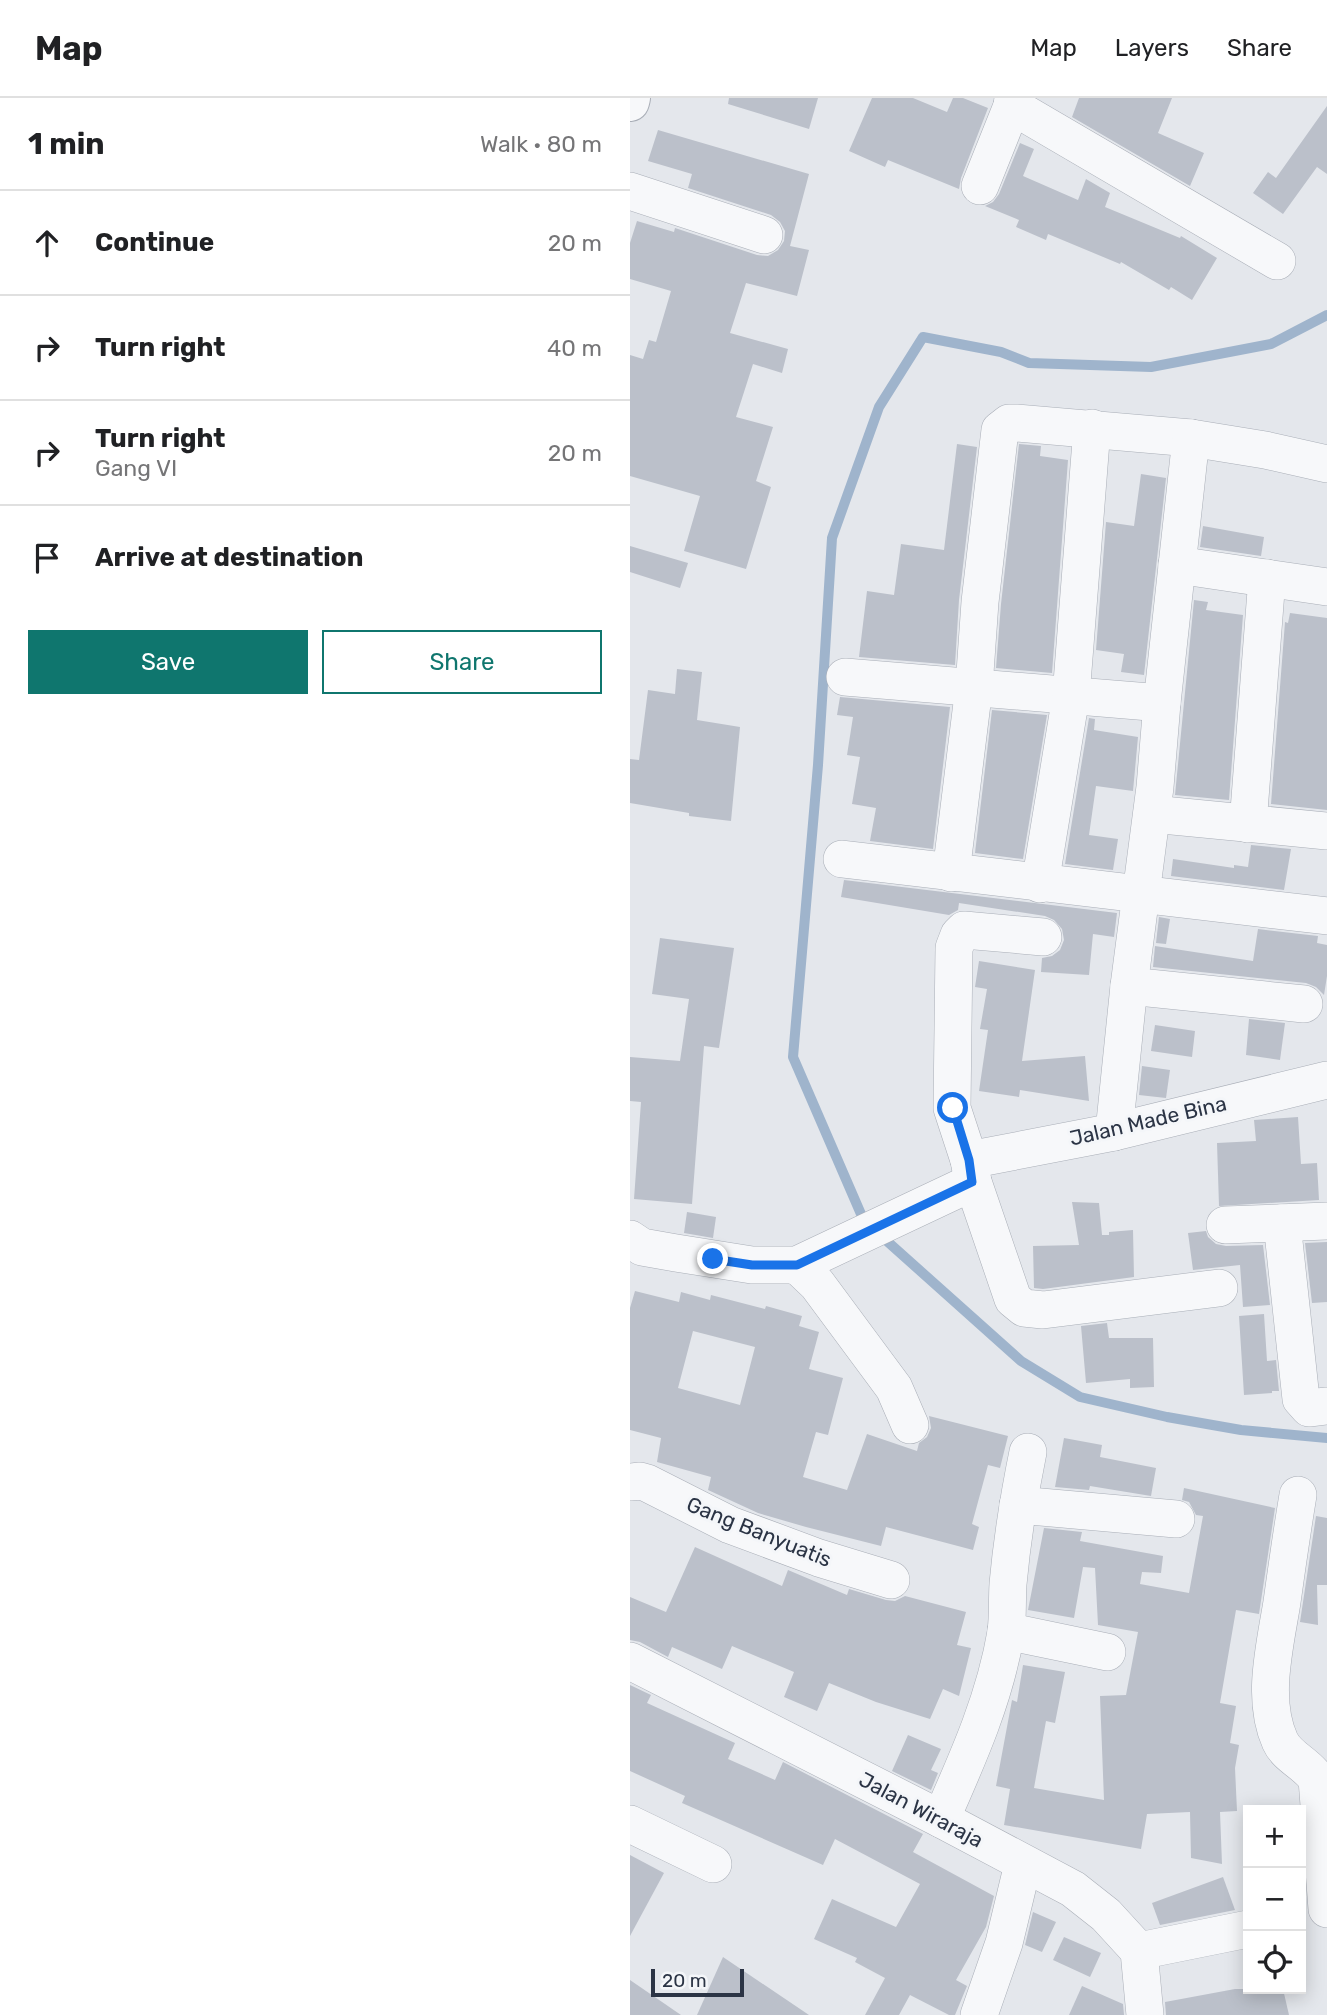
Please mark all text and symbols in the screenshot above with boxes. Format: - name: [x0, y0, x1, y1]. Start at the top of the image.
- text: Map: [35, 29, 103, 68]
- text: Map: [1030, 34, 1077, 62]
- text: Layers: [1115, 34, 1189, 62]
- text: Share: [1227, 34, 1292, 62]
- text: 1 min: [28, 126, 105, 162]
- text: Walk · 80 m: [480, 130, 602, 158]
- icon: ahead: [28, 224, 66, 262]
- text: Continue: [95, 227, 214, 258]
- text: 20 m: [548, 229, 602, 257]
- icon: right: [28, 329, 66, 367]
- text: Turn right: [95, 332, 225, 363]
- text: 40 m: [547, 334, 602, 362]
- text: Turn right: [95, 423, 225, 454]
- icon: right: [28, 434, 66, 472]
- text: 20 m: [548, 439, 602, 467]
- text: Gang VI: [95, 454, 177, 482]
- icon: arrive: [28, 539, 66, 577]
- text: Arrive at destination: [95, 542, 363, 573]
- button: Save: [28, 630, 308, 694]
- button: Share: [322, 630, 602, 694]
- street label: Jalan Made Bina: [1067, 1090, 1229, 1151]
- route start: [937, 1092, 968, 1123]
- route end: [697, 1243, 728, 1274]
- street label: Gang Banyuatis: [683, 1491, 835, 1572]
- street label: Jalan Wiraraja: [855, 1766, 988, 1853]
- map controls: [1243, 1805, 1306, 1994]
- button: +: [1243, 1805, 1306, 1868]
- button: −: [1243, 1868, 1306, 1931]
- button: locate: [1243, 1931, 1306, 1994]
- scale bar: [651, 1966, 744, 1998]
- text: 20 m: [662, 1969, 707, 1992]

